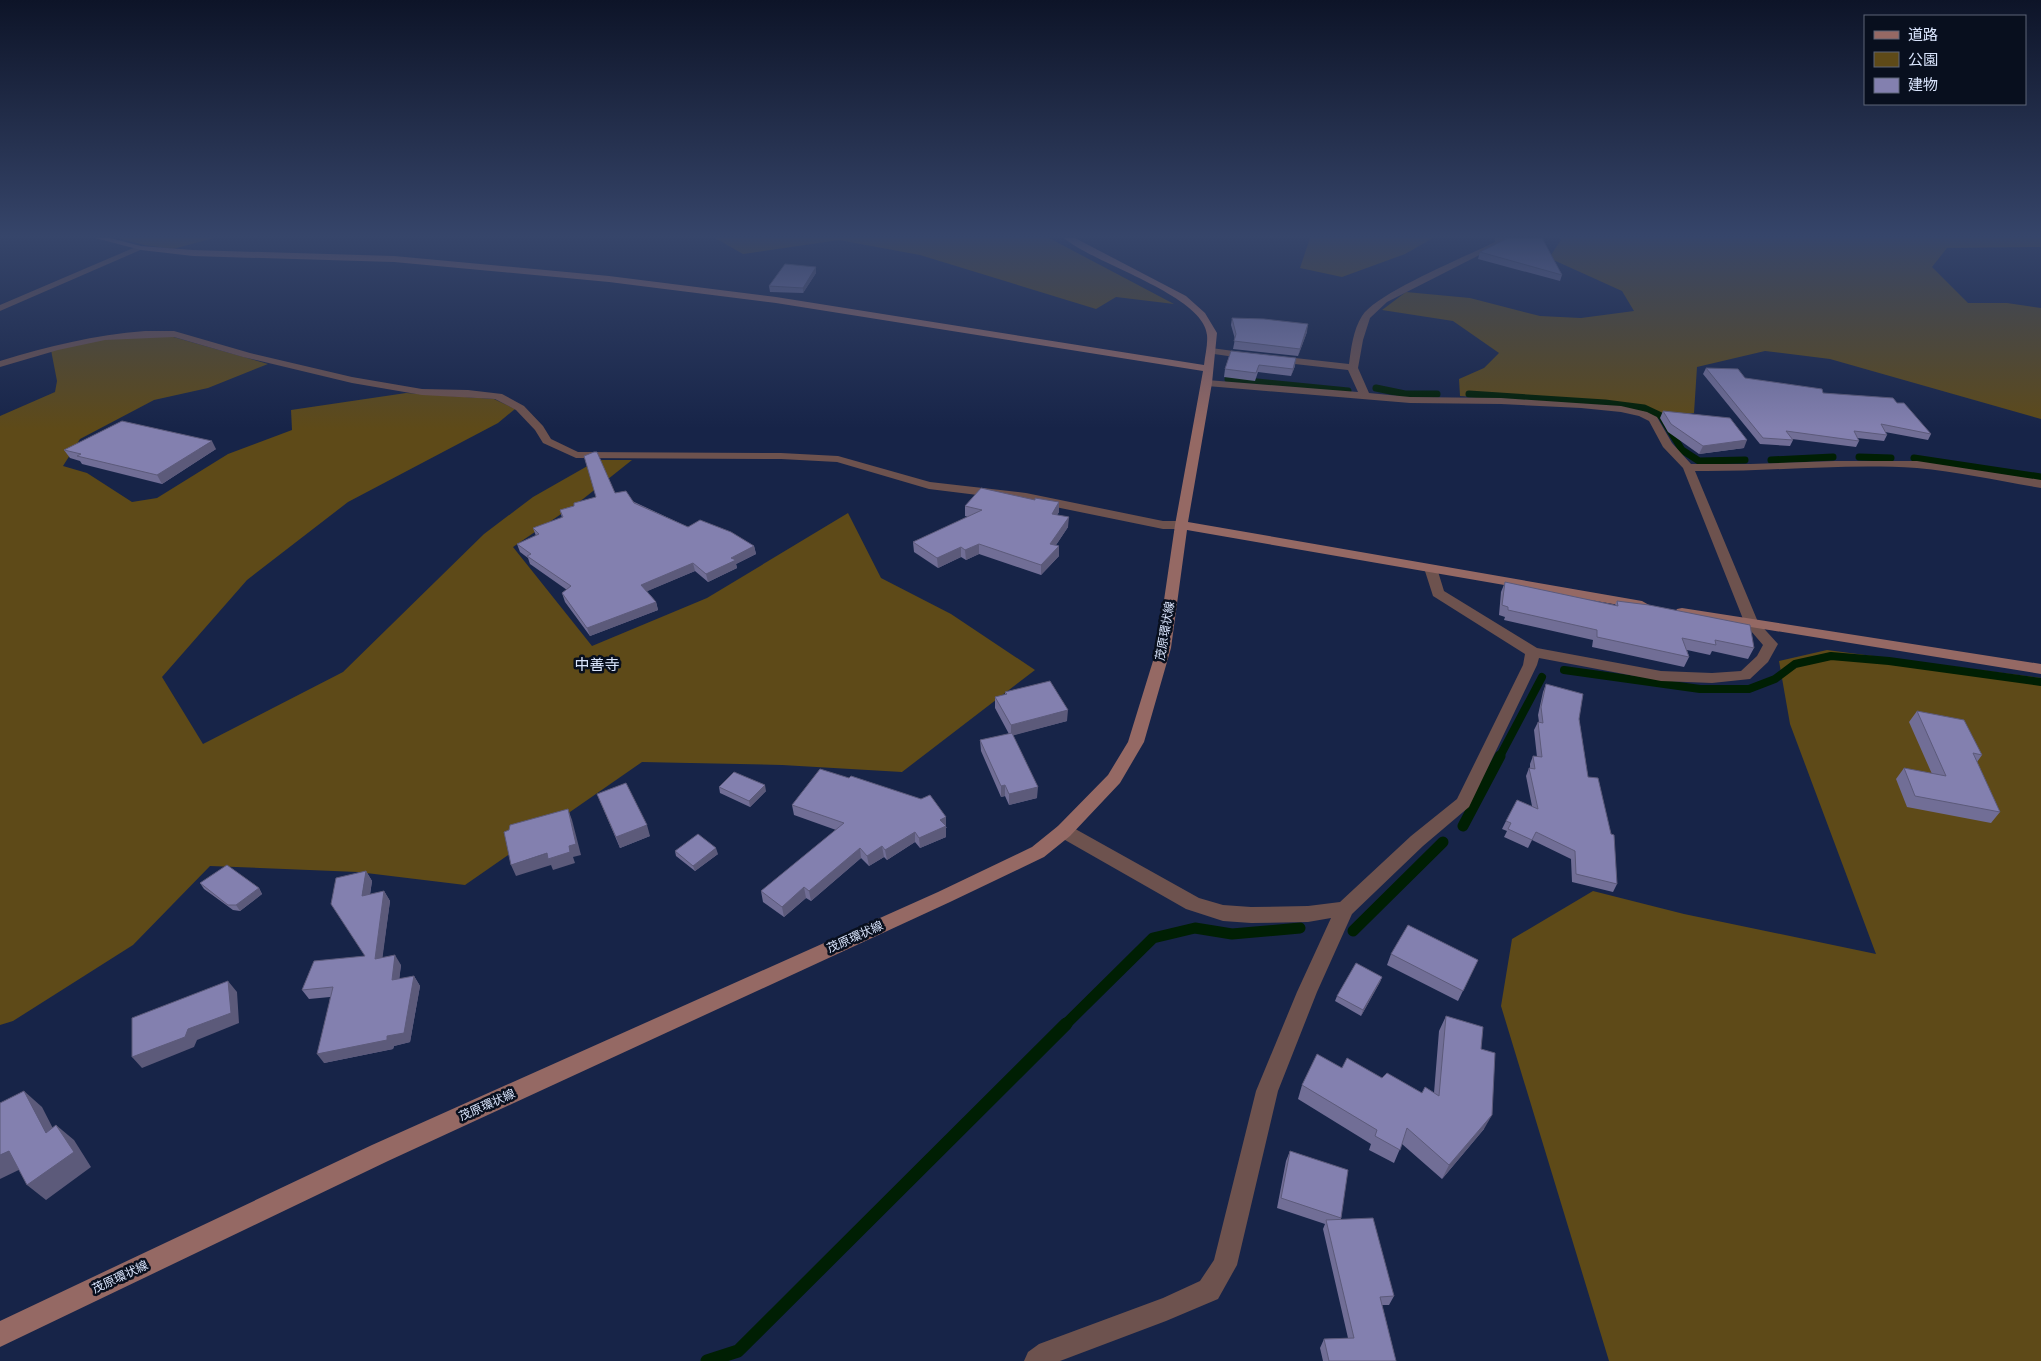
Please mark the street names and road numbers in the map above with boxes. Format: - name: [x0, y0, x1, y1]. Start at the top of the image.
- street label: 茂原環状線: [1153, 600, 1177, 662]
- street label: 茂原環状線: [825, 918, 885, 956]
- street label: 茂原環状線: [457, 1086, 517, 1124]
- street label: 茂原環状線: [90, 1258, 150, 1296]

